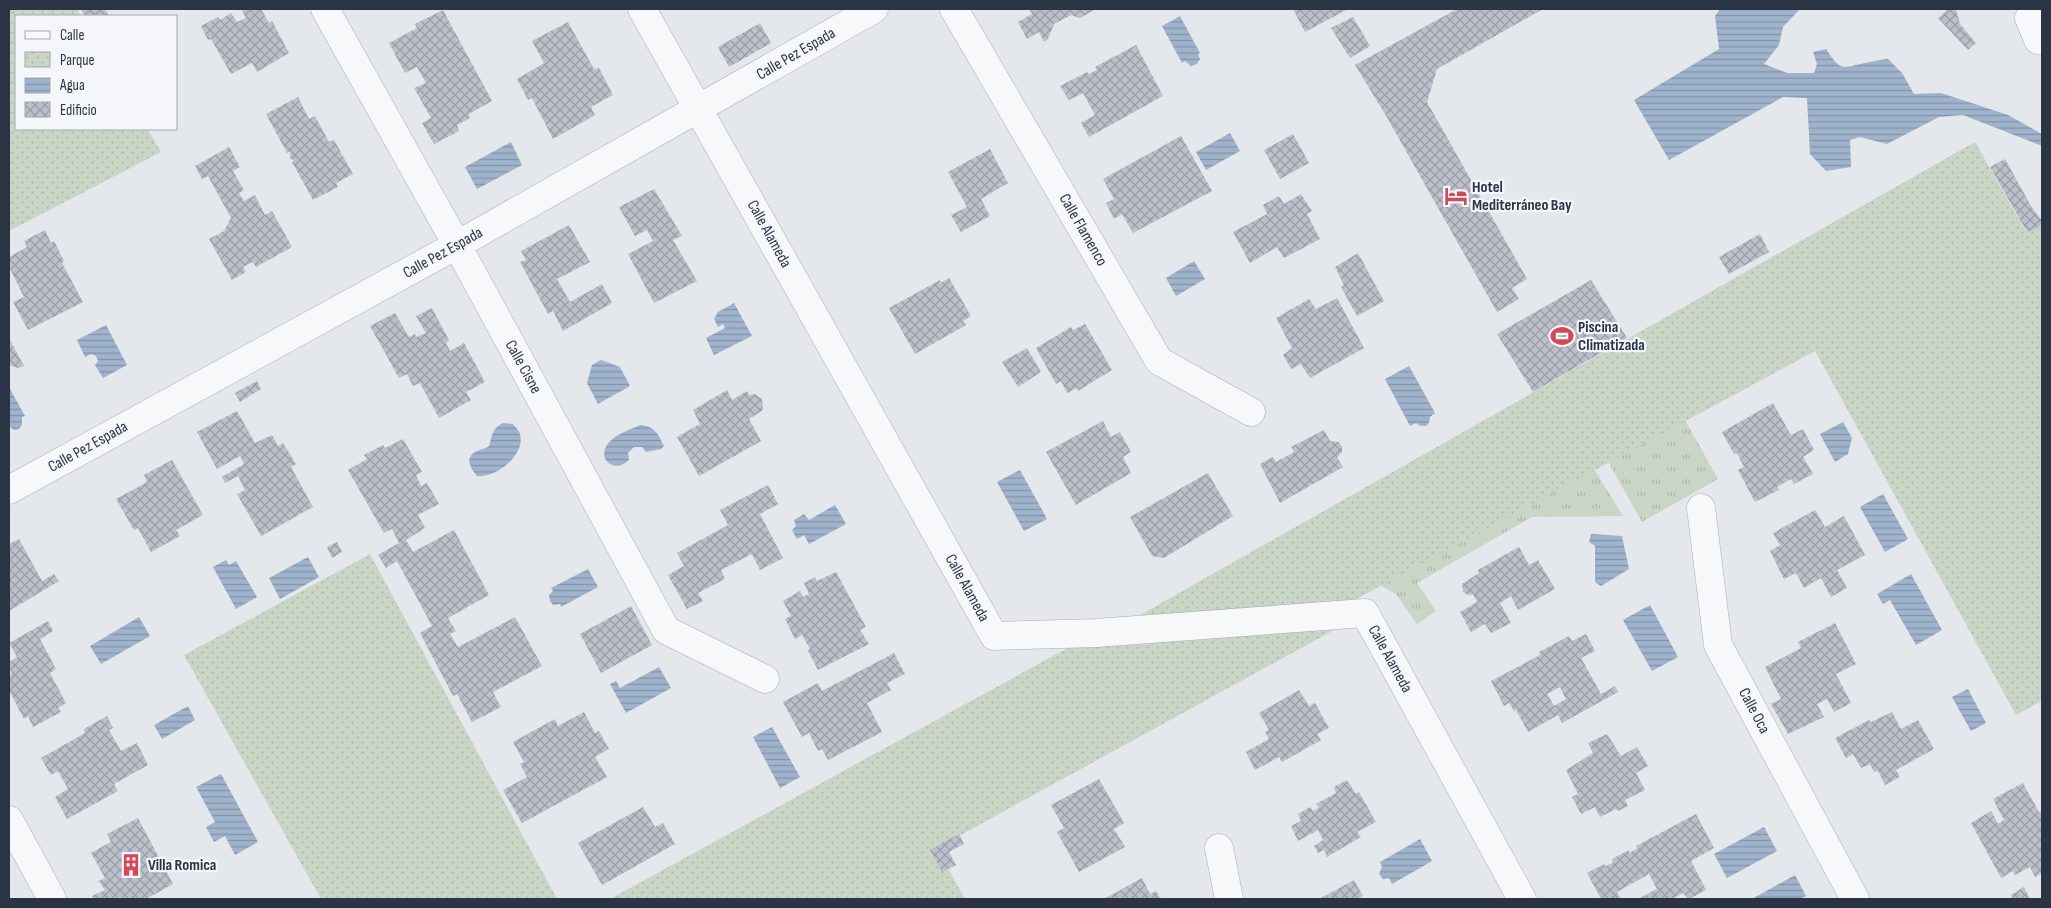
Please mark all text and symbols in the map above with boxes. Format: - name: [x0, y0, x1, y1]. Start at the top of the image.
- legend: [15, 15, 178, 130]
- street label: Calle Pez Espada: [753, 24, 839, 84]
- text: Calle: [60, 26, 84, 45]
- text: Parque: [60, 51, 95, 70]
- text: Agua: [59, 76, 85, 95]
- text: Edificio: [60, 101, 97, 120]
- place label: Hotel Mediterráneo Bay: [1472, 178, 1572, 215]
- hotel icon: Hotel Mediterráneo Bay: [1443, 183, 1469, 209]
- street label: Calle Flamenco: [1055, 190, 1111, 270]
- street label: Calle Alameda: [743, 197, 795, 271]
- street label: Calle Pez Espada: [400, 223, 486, 283]
- place label: Piscina Climatizada: [1578, 318, 1645, 355]
- sports icon: Piscina Climatizada: [1549, 323, 1575, 349]
- street label: Calle Cisne: [501, 337, 545, 397]
- street label: Calle Pez Espada: [45, 417, 131, 477]
- street label: Calle Alameda: [941, 551, 993, 625]
- street label: Calle Alameda: [1364, 622, 1416, 696]
- street label: Calle Oca: [1734, 685, 1774, 737]
- building icon: Villa Romica: [118, 852, 144, 878]
- place label: Villa Romica: [148, 856, 216, 875]

